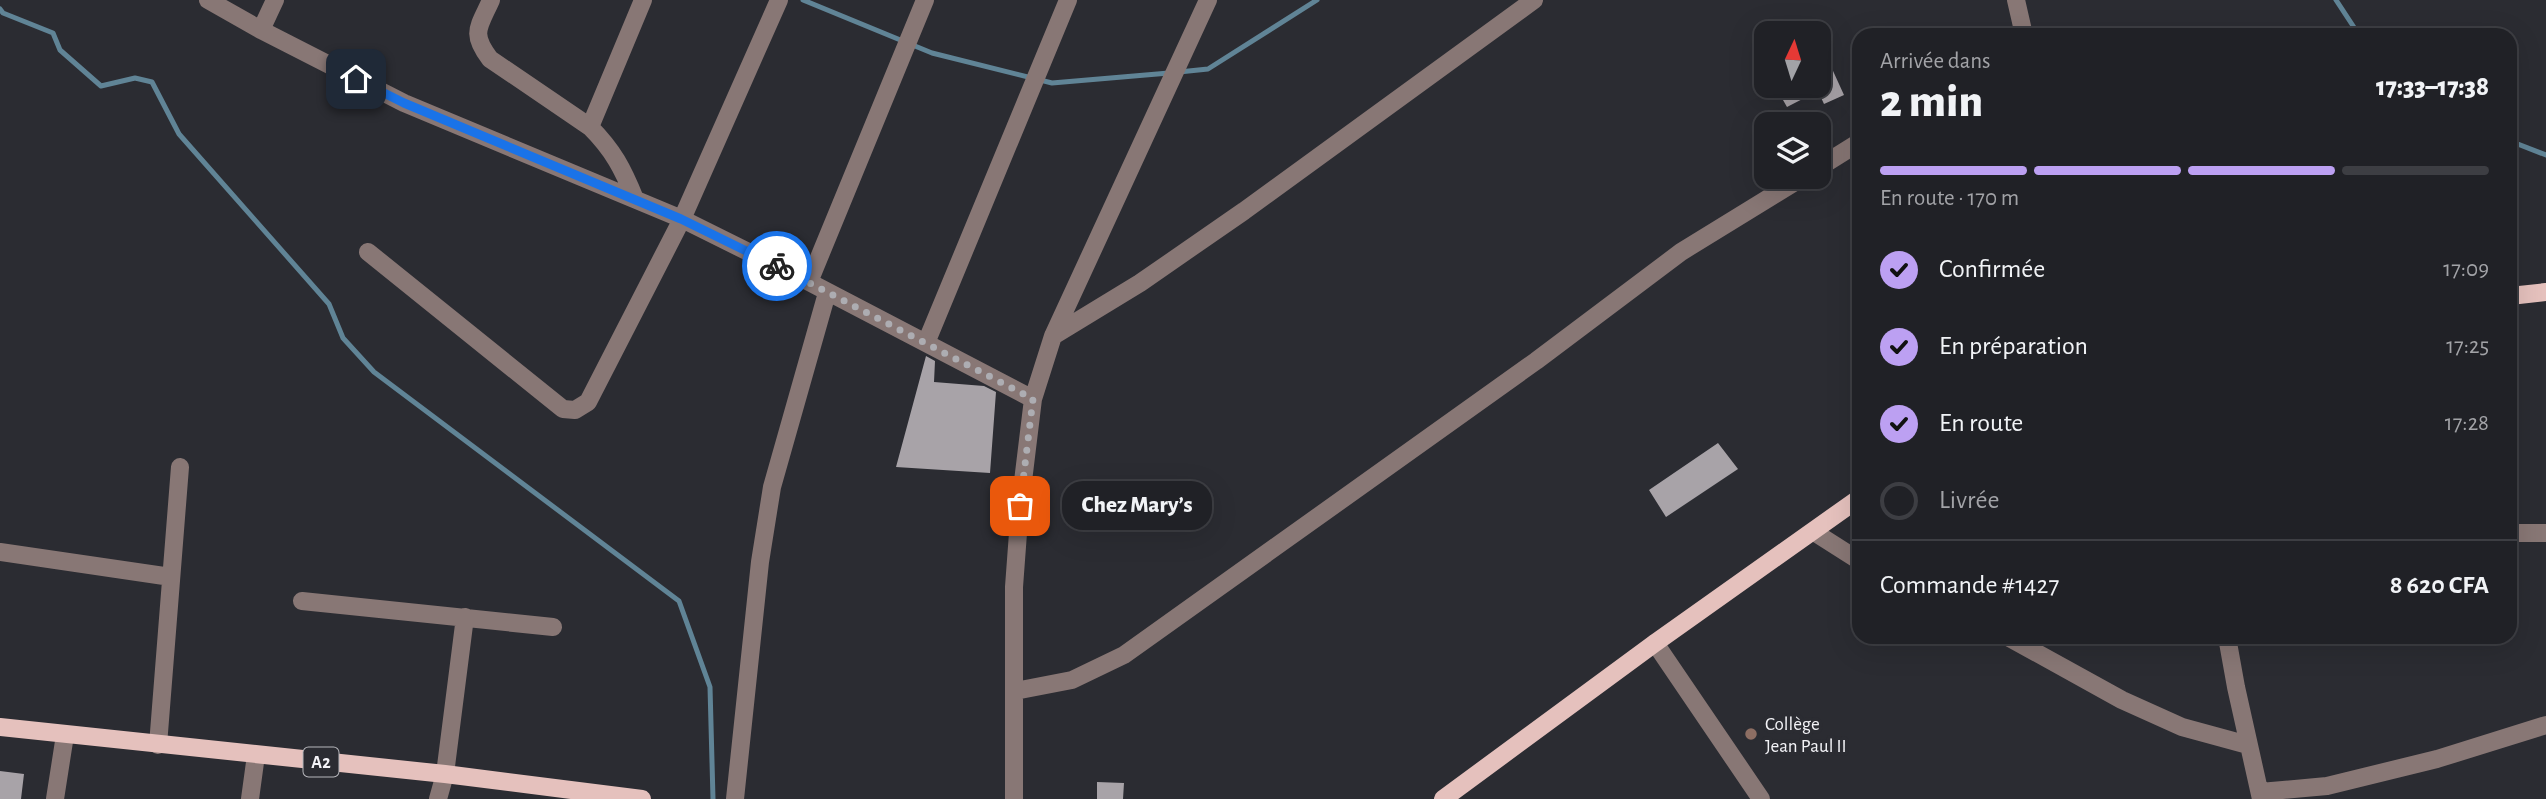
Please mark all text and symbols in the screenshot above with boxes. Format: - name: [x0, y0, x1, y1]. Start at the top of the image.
- north arrow: [1754, 21, 1830, 98]
- map controls: [1754, 21, 1831, 189]
- pin: [326, 49, 386, 109]
- text: Arrivée dans: [1880, 50, 1991, 73]
- icon: home: [337, 60, 375, 98]
- text: 17:33–17:38: [2376, 74, 2489, 100]
- text: 2 min: [1880, 79, 1983, 125]
- button: layers: [1754, 112, 1831, 189]
- text: En route · 170 m: [1880, 187, 2019, 210]
- courier: [742, 231, 812, 301]
- icon: bike: [758, 247, 796, 285]
- icon: check: [1880, 251, 1918, 289]
- text: Confirmée: [1939, 256, 2045, 282]
- text: 17:09: [2443, 258, 2489, 281]
- icon: check: [1880, 328, 1918, 366]
- text: En préparation: [1939, 333, 2088, 359]
- text: 17:25: [2446, 335, 2489, 358]
- icon: check: [1880, 405, 1918, 443]
- text: En route: [1939, 410, 2023, 436]
- text: 17:28: [2445, 412, 2489, 435]
- pin: [990, 476, 1050, 536]
- callout: Chez Mary’s: [1062, 482, 1212, 530]
- icon: bag: [1001, 487, 1039, 525]
- text: Livrée: [1939, 487, 1999, 513]
- text: Chez Mary’s: [1082, 494, 1192, 517]
- text: Commande #1427: [1880, 572, 2059, 598]
- text: 8 620 CFA: [2390, 572, 2489, 598]
- place label: Collège Jean Paul II: [1765, 715, 1847, 756]
- marker: Collège Jean Paul II: [1743, 726, 1759, 742]
- road number: A2: [304, 748, 338, 776]

